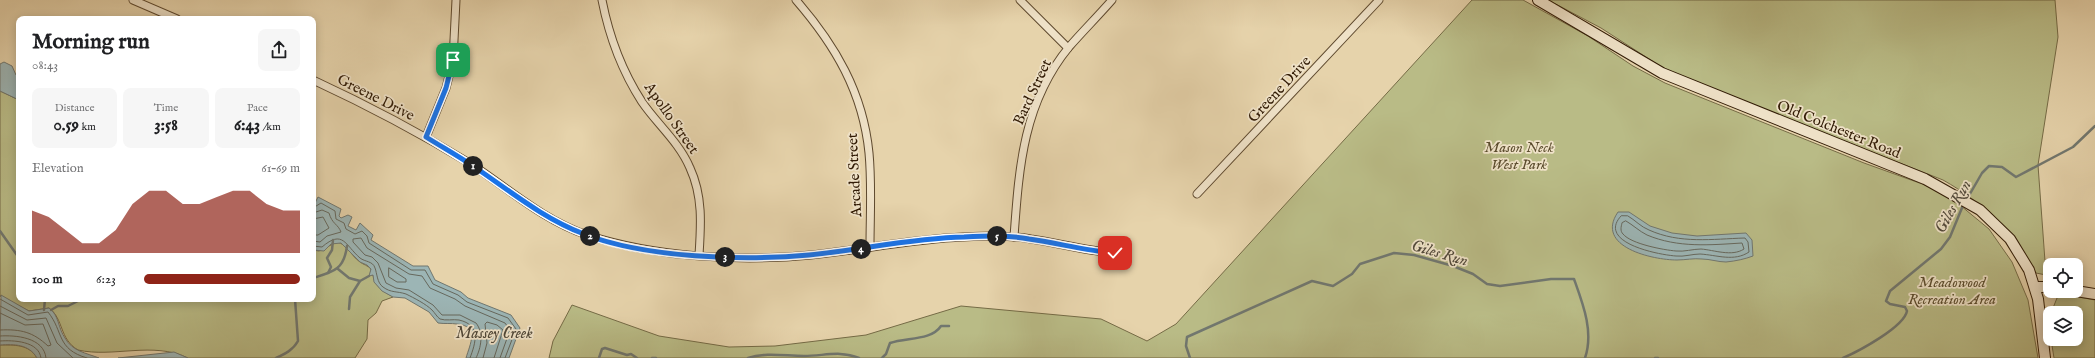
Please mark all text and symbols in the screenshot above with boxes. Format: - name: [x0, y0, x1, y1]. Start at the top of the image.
- text: Morning run: [32, 28, 150, 56]
- button: share: [258, 29, 300, 71]
- pin: [436, 43, 470, 77]
- icon: arrive: [442, 49, 464, 71]
- street label: Greene Drive: [1244, 52, 1315, 127]
- street label: Bard Street: [1009, 56, 1056, 128]
- text: 08:43: [32, 57, 58, 74]
- street label: Greene Drive: [334, 70, 418, 125]
- street label: Apollo Street: [639, 78, 703, 158]
- street label: Old Colchester Road: [1774, 96, 1904, 163]
- text: Distance: [55, 101, 95, 115]
- text: Time: [154, 101, 178, 115]
- text: Pace: [247, 101, 268, 115]
- text: 0.59: [53, 115, 79, 136]
- text: 3:58: [154, 115, 178, 136]
- text: 6:43: [234, 115, 260, 136]
- text: km: [79, 120, 96, 134]
- text: /km: [260, 120, 281, 134]
- street label: Arcade Street: [843, 133, 866, 218]
- park label: Mason Neck West Park: [1484, 138, 1554, 174]
- pin: 1: [463, 156, 483, 176]
- text: 1: [471, 159, 475, 173]
- text: Elevation: [32, 160, 84, 177]
- text: 61–69 m: [261, 160, 300, 177]
- water label: Giles Run: [1931, 177, 1977, 237]
- pin: 2: [580, 226, 600, 246]
- pin: 5: [987, 226, 1007, 246]
- text: 2: [587, 229, 593, 243]
- text: 5: [995, 229, 999, 243]
- pin: [1098, 236, 1132, 270]
- water label: Giles Run: [1409, 236, 1470, 272]
- pin: 4: [851, 239, 871, 259]
- text: 4: [858, 242, 864, 256]
- icon: check: [1104, 242, 1126, 264]
- pin: 3: [715, 247, 735, 267]
- text: 3: [723, 250, 727, 264]
- map controls: [2043, 258, 2083, 346]
- button: locate: [2043, 258, 2083, 298]
- text: 100 m: [32, 271, 62, 288]
- text: 6:23: [96, 271, 116, 288]
- park label: Meadowood Recreation Area: [1908, 273, 1996, 309]
- button: layers: [2043, 306, 2083, 346]
- water label: Massey Creek: [455, 324, 533, 344]

